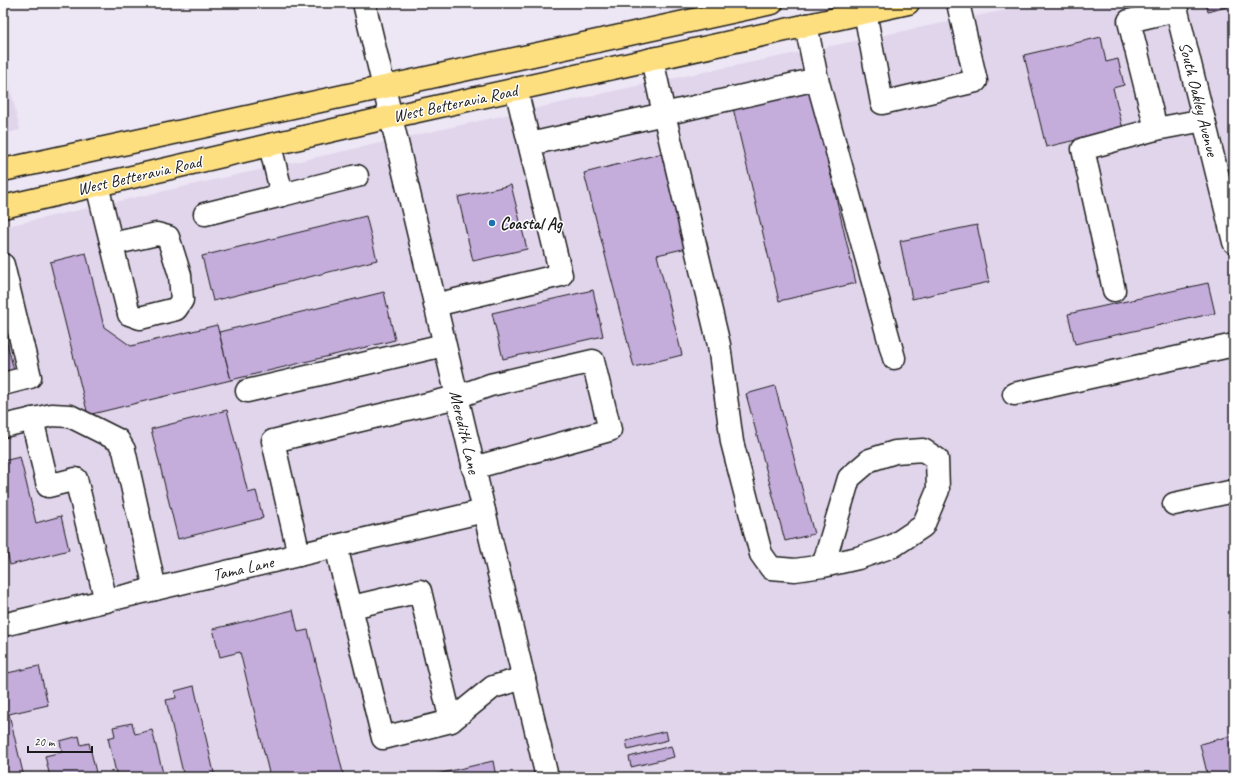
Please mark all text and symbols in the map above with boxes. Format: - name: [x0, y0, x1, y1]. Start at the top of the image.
- street label: South Oakley Avenue: [1174, 40, 1223, 160]
- street label: West Betteravia Road: [391, 80, 521, 127]
- street label: West Betteravia Road: [75, 151, 205, 200]
- place label: Coastal Ag: [500, 213, 564, 234]
- marker: Coastal Ag: [487, 218, 497, 228]
- street label: Meredith Lane: [445, 388, 485, 477]
- street label: Tama Lane: [211, 551, 277, 586]
- scale bar: [28, 728, 92, 754]
- text: 20 m: [34, 734, 56, 750]

